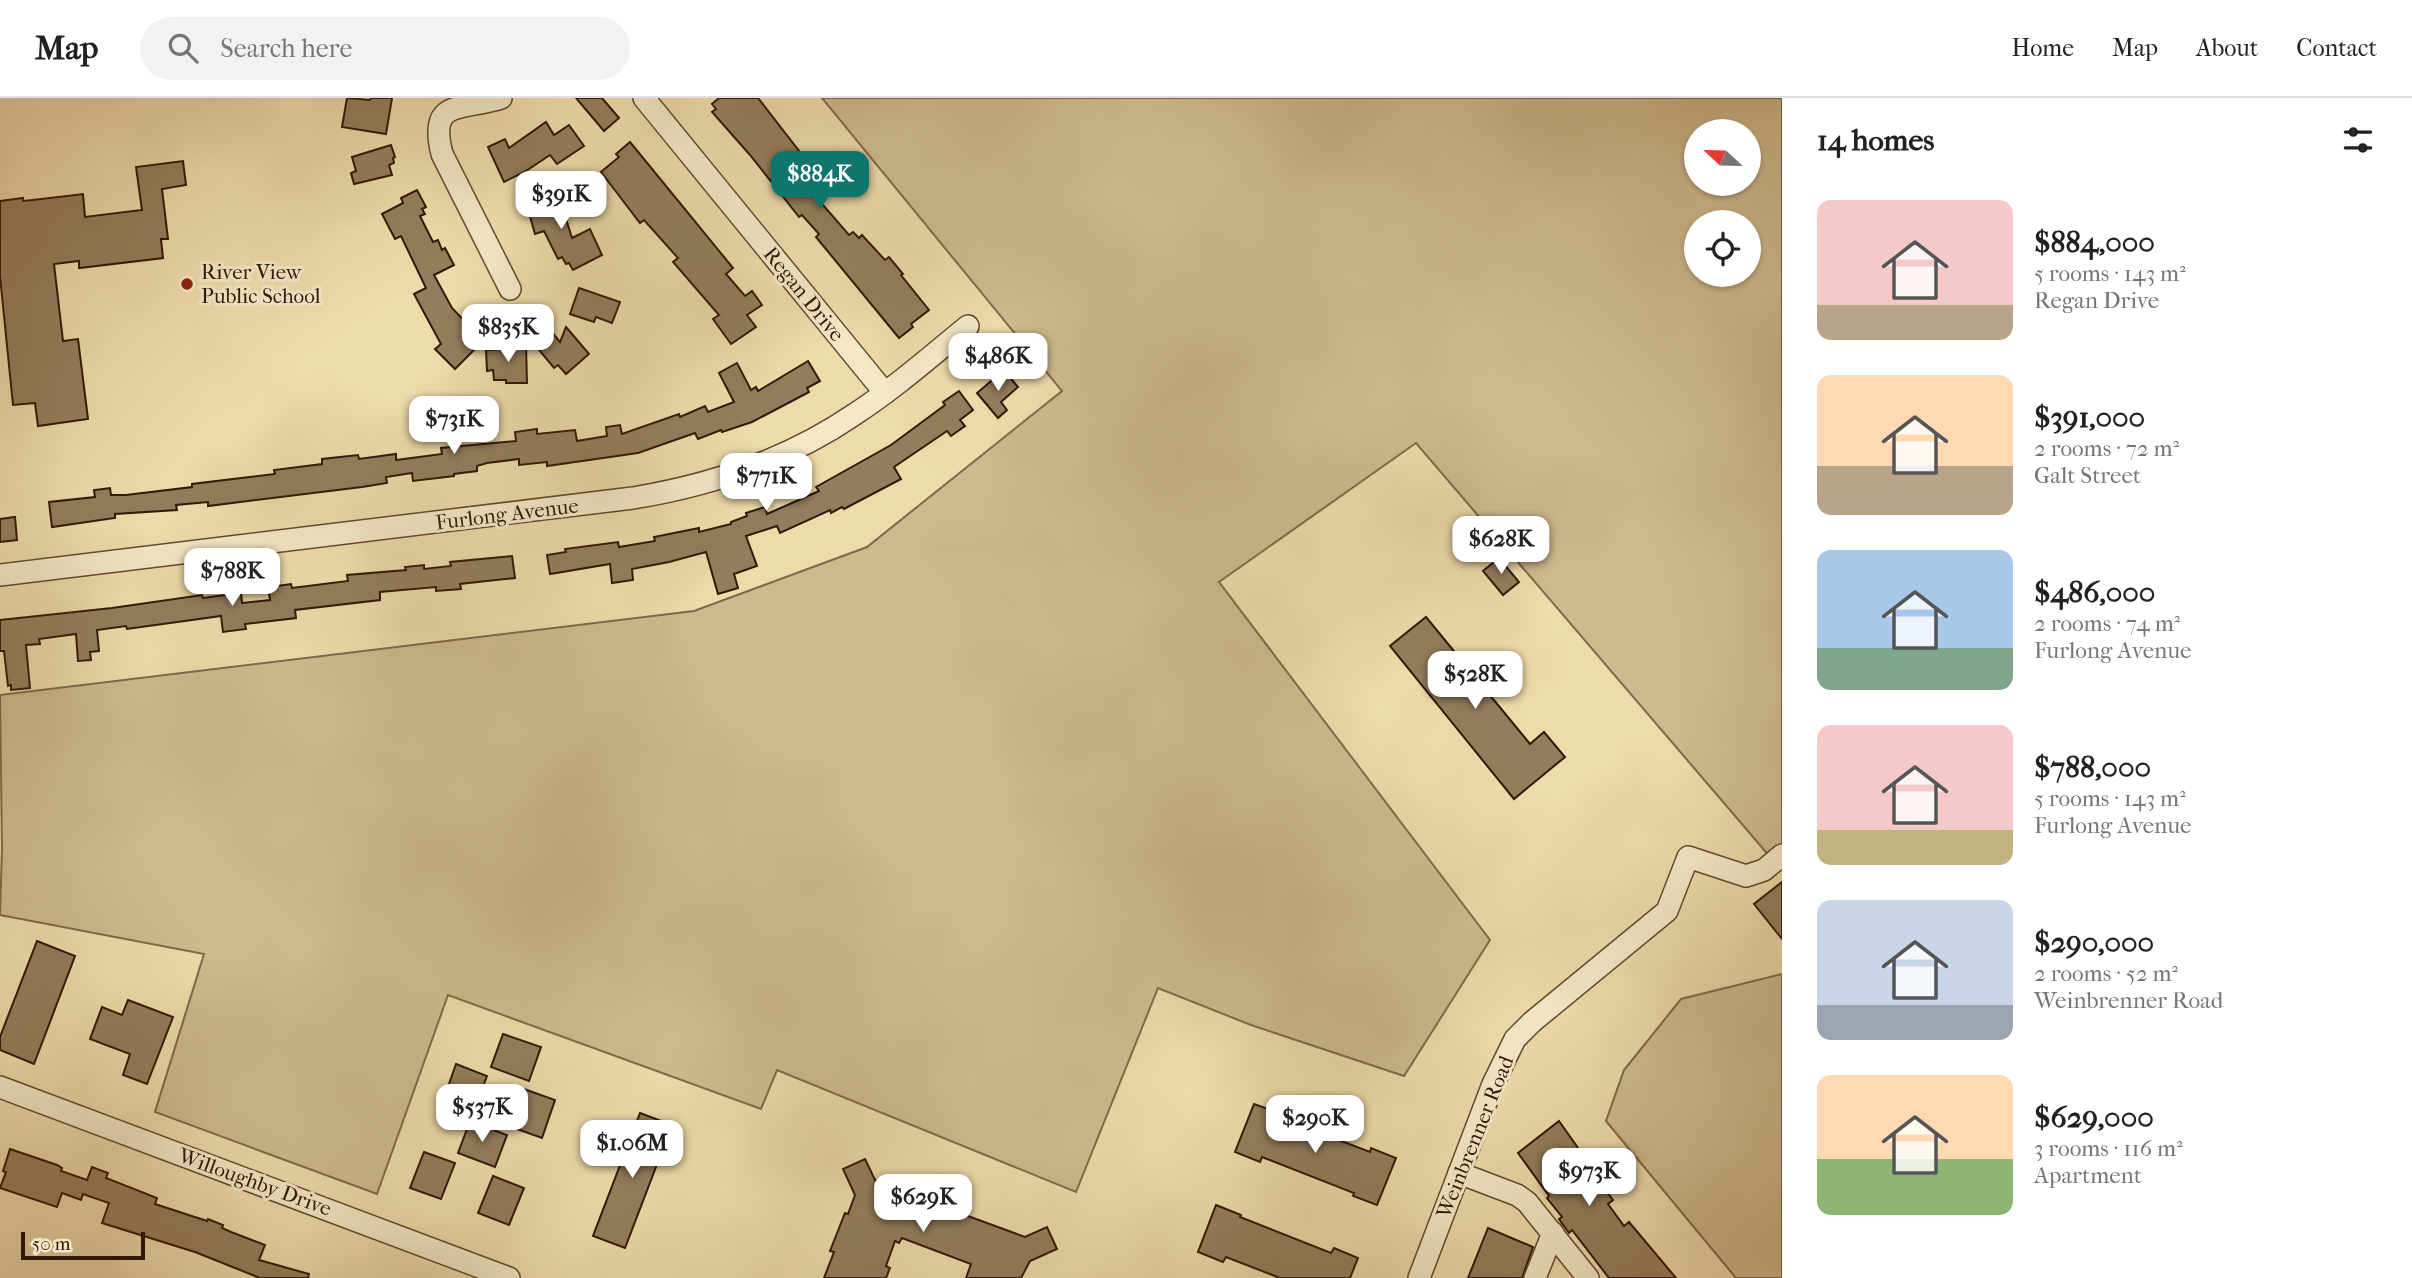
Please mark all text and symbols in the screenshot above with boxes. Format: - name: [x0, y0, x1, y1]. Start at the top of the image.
- search box: [140, 17, 630, 80]
- text: Map: [35, 29, 98, 68]
- icon: search: [164, 29, 202, 67]
- text: Search here: [220, 33, 352, 64]
- text: Home: [2012, 34, 2074, 62]
- text: Map: [2112, 34, 2158, 62]
- text: About: [2196, 34, 2258, 62]
- text: Contact: [2296, 34, 2377, 62]
- north arrow: [1684, 119, 1760, 196]
- map controls: [1684, 119, 1761, 287]
- icon: filters: [2339, 121, 2377, 159]
- text: 14 homes: [1817, 123, 1934, 158]
- pin: $884K: [771, 152, 869, 211]
- text: $884K: [787, 160, 853, 187]
- pin: $391K: [512, 172, 610, 231]
- text: $391K: [531, 180, 591, 207]
- button: locate: [1684, 210, 1761, 287]
- text: $884,000: [2034, 225, 2155, 260]
- icon: home: [1873, 228, 1957, 312]
- street label: Regan Drive: [759, 242, 849, 346]
- place label: River View Public School: [201, 260, 321, 308]
- text: 5 rooms · 143 m²: [2034, 260, 2186, 287]
- marker: River View Public School: [179, 276, 195, 292]
- text: Regan Drive: [2034, 287, 2159, 314]
- pin: $835K: [459, 304, 557, 364]
- text: $835K: [478, 313, 538, 340]
- pin: $486K: [949, 334, 1047, 393]
- text: $486K: [965, 342, 1031, 369]
- pin: $731K: [405, 396, 503, 456]
- text: $391,000: [2034, 400, 2145, 435]
- icon: home: [1873, 403, 1957, 487]
- text: $731K: [425, 405, 483, 432]
- text: 2 rooms · 72 m²: [2034, 435, 2179, 462]
- pin: $771K: [717, 454, 815, 513]
- text: $771K: [736, 462, 796, 489]
- text: Galt Street: [2034, 462, 2141, 489]
- street label: Furlong Avenue: [434, 493, 580, 535]
- pin: $628K: [1452, 517, 1550, 576]
- text: $628K: [1468, 525, 1534, 552]
- pin: $788K: [183, 548, 281, 608]
- text: $788K: [200, 557, 264, 584]
- text: $486,000: [2034, 575, 2155, 610]
- icon: home: [1873, 578, 1957, 662]
- text: 2 rooms · 74 m²: [2034, 610, 2180, 637]
- text: Furlong Avenue: [2034, 637, 2191, 664]
- pin: $528K: [1426, 652, 1524, 711]
- text: $528K: [1444, 660, 1506, 687]
- text: $788,000: [2034, 750, 2151, 785]
- icon: home: [1873, 753, 1957, 837]
- text: 5 rooms · 143 m²: [2034, 785, 2186, 812]
- text: Furlong Avenue: [2034, 812, 2191, 839]
- text: $290,000: [2034, 925, 2154, 960]
- icon: home: [1873, 928, 1957, 1012]
- text: 2 rooms · 52 m²: [2034, 960, 2178, 987]
- text: Weinbrenner Road: [2034, 987, 2223, 1014]
- street label: Weinbrenner Road: [1431, 1052, 1519, 1223]
- pin: $537K: [433, 1084, 531, 1144]
- text: $537K: [452, 1093, 512, 1120]
- pin: $290K: [1266, 1096, 1364, 1155]
- text: $629,000: [2034, 1100, 2154, 1135]
- icon: home: [1873, 1103, 1957, 1187]
- text: $290K: [1282, 1104, 1348, 1131]
- pin: $1.06M: [575, 1121, 689, 1180]
- text: $1.06M: [596, 1129, 668, 1156]
- text: 3 rooms · 116 m²: [2034, 1135, 2183, 1162]
- street label: Willoughby Drive: [174, 1143, 335, 1221]
- pin: $973K: [1540, 1148, 1638, 1208]
- text: $973K: [1558, 1157, 1620, 1184]
- text: Apartment: [2034, 1162, 2142, 1189]
- pin: $629K: [874, 1174, 972, 1234]
- text: $629K: [890, 1183, 956, 1210]
- scale bar: [21, 1229, 145, 1261]
- text: 50 m: [32, 1233, 71, 1255]

